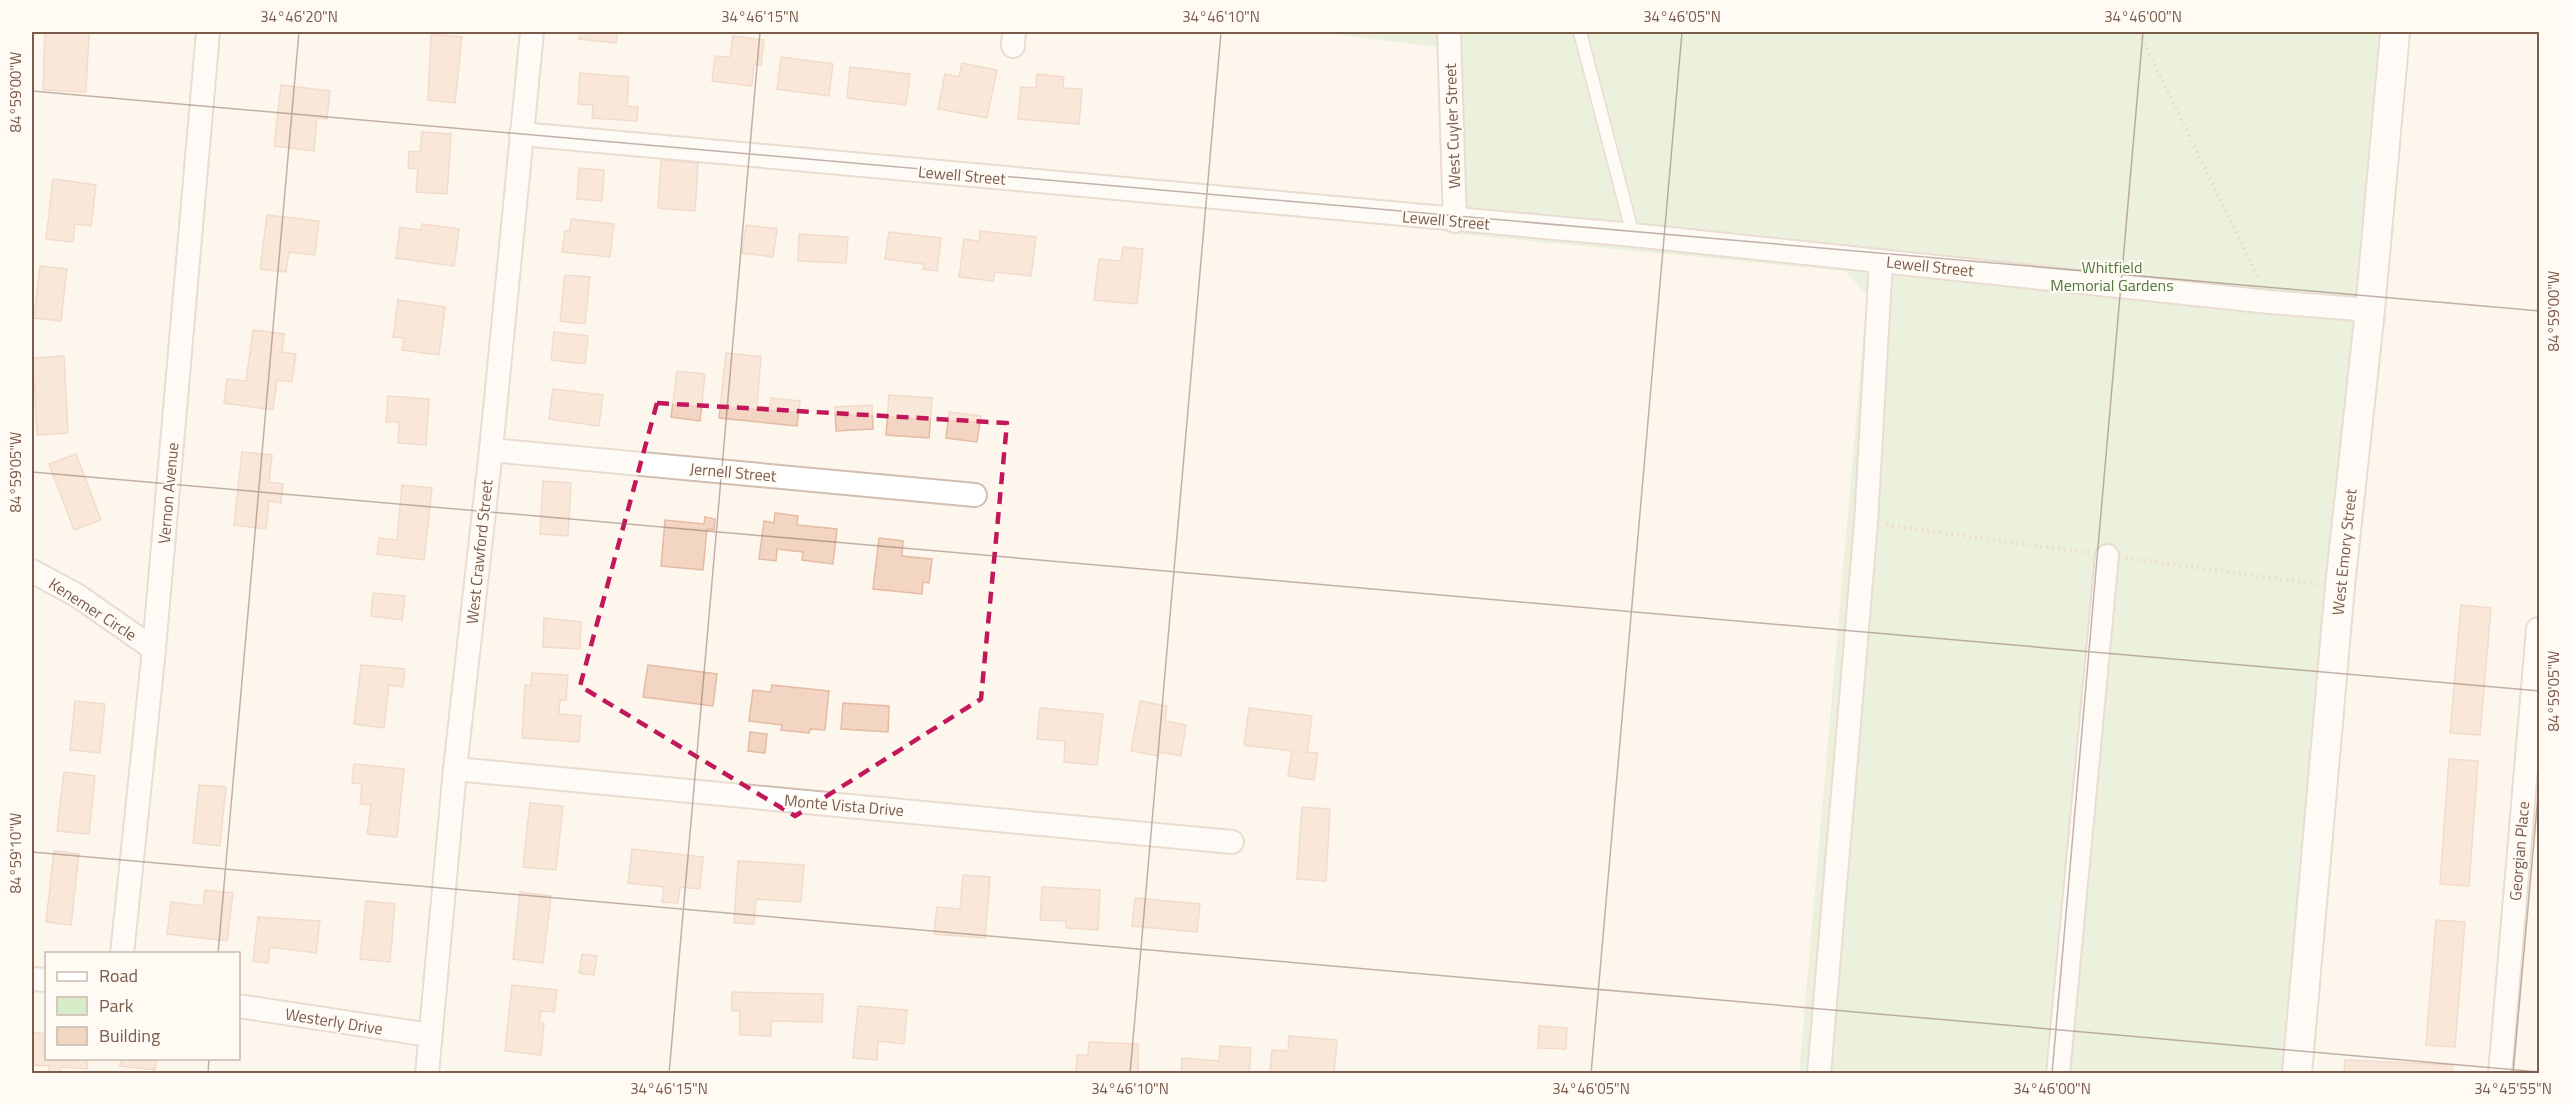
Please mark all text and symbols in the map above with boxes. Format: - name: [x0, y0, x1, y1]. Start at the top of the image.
- text: 34°46'20"N: [260, 5, 338, 28]
- text: 34°46'15"N: [721, 5, 799, 28]
- text: 34°46'10"N: [1182, 5, 1260, 28]
- text: 34°46'05"N: [1643, 5, 1721, 28]
- text: 34°46'00"N: [2104, 5, 2182, 28]
- text: 84°59'00"W: [4, 52, 27, 132]
- street label: West Cuyler Street: [1438, 63, 1466, 189]
- street label: Lewell Street: [917, 159, 1007, 191]
- street label: Lewell Street: [1401, 204, 1491, 236]
- street label: Lewell Street: [1885, 249, 1975, 283]
- park label: Whitfield Memorial Gardens: [2050, 255, 2174, 297]
- text: 84°59'00"W: [2542, 271, 2565, 351]
- text: 84°59'05"W: [4, 432, 27, 512]
- street label: Vernon Avenue: [152, 441, 184, 545]
- street label: Jernell Street: [689, 456, 778, 488]
- street label: West Crawford Street: [459, 478, 499, 625]
- street label: West Emory Street: [2325, 487, 2363, 617]
- street label: Kenemer Circle: [44, 572, 142, 646]
- text: 84°59'05"W: [2542, 651, 2565, 731]
- street label: Monte Vista Drive: [783, 788, 905, 822]
- street label: Georgian Place: [2503, 800, 2535, 902]
- text: 84°59'10"W: [4, 813, 27, 893]
- legend: [45, 952, 240, 1060]
- text: Road: [99, 962, 138, 989]
- text: Park: [99, 992, 134, 1019]
- street label: Westerly Drive: [283, 1001, 385, 1041]
- text: Building: [99, 1022, 160, 1049]
- text: 34°46'15"N: [630, 1077, 708, 1100]
- text: 34°46'10"N: [1091, 1077, 1169, 1100]
- text: 34°46'05"N: [1552, 1077, 1630, 1100]
- text: 34°46'00"N: [2013, 1077, 2091, 1100]
- text: 34°45'55"N: [2474, 1077, 2552, 1100]

